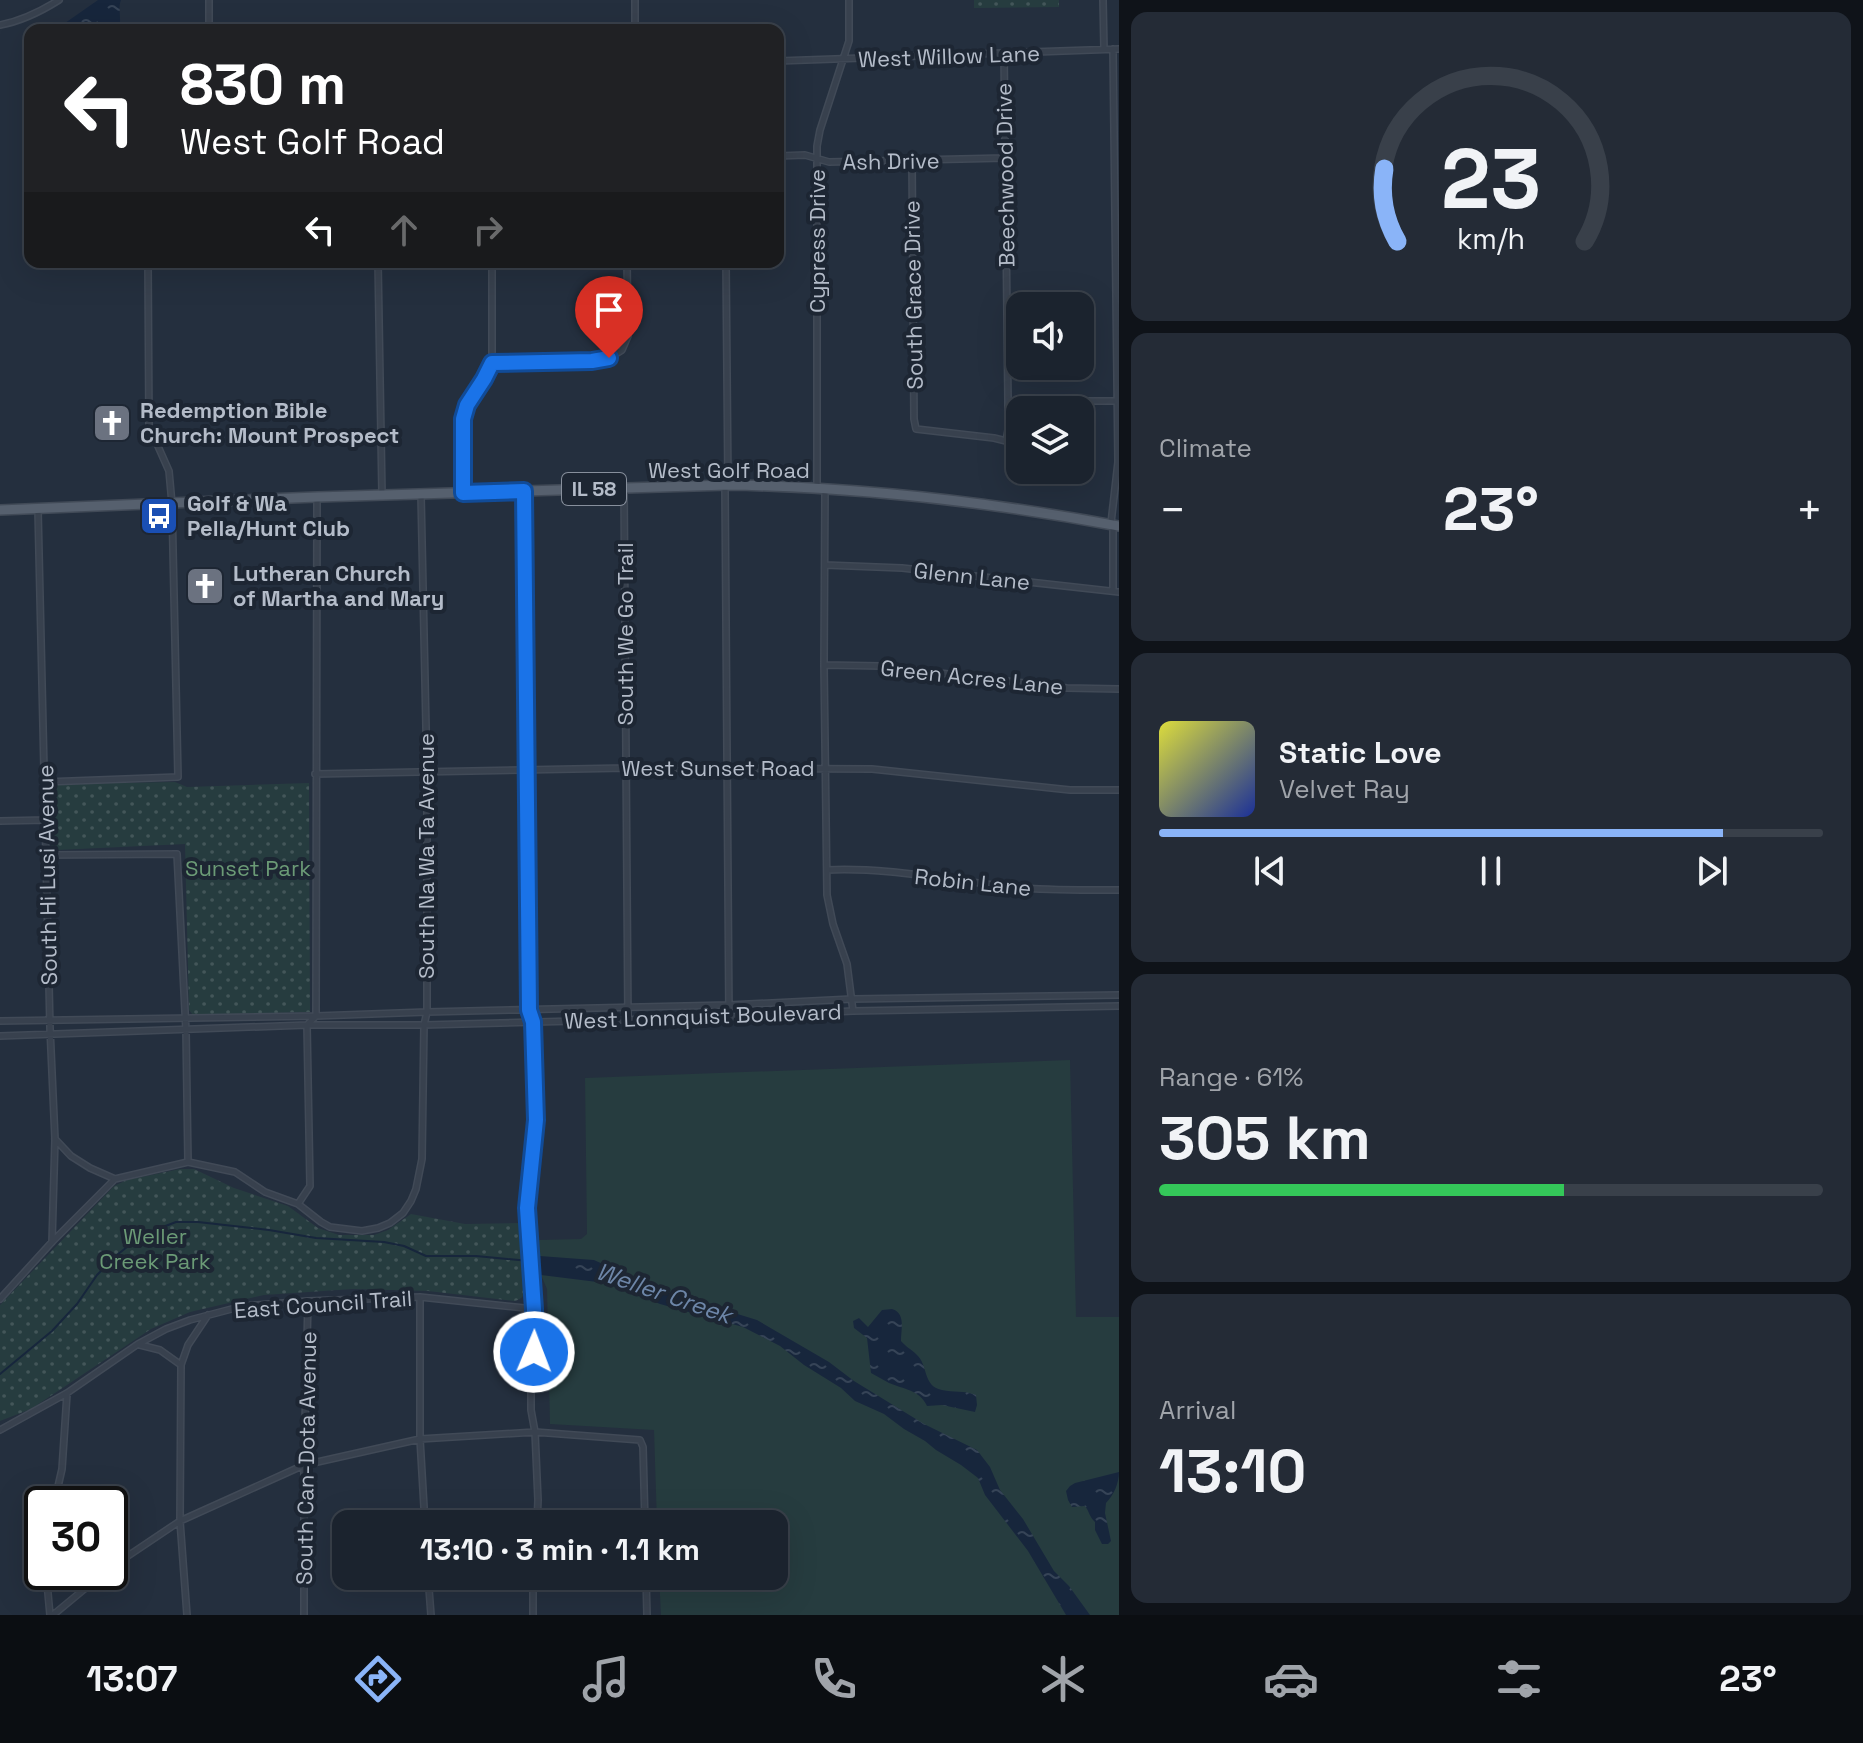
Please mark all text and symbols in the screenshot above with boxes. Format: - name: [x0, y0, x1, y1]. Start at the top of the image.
- street label: West Willow Lane: [857, 39, 1041, 73]
- text: 830 m: [180, 49, 346, 120]
- icon: left: [48, 56, 152, 160]
- street label: Beechwood Drive: [989, 83, 1021, 267]
- text: West Golf Road: [180, 119, 445, 165]
- text: 23: [1441, 126, 1541, 232]
- street label: Ash Drive: [842, 146, 940, 176]
- street label: Cypress Drive: [803, 169, 831, 313]
- street label: South Grace Drive: [897, 200, 929, 390]
- icon: left: [298, 208, 342, 252]
- icon: ahead: [382, 208, 426, 252]
- icon: right: [466, 208, 510, 252]
- text: km/h: [1457, 221, 1525, 257]
- pin: [575, 276, 643, 358]
- icon: arrive: [587, 288, 631, 332]
- map controls: [1006, 292, 1094, 484]
- button: sound: [1006, 292, 1094, 380]
- place label: Redemption Bible Church: Mount Prospect: [140, 396, 399, 449]
- button: layers: [1006, 396, 1094, 484]
- church icon: Redemption Bible Church: Mount Prospect: [91, 402, 133, 444]
- text: Climate: [1159, 431, 1252, 465]
- street label: West Golf Road: [648, 456, 810, 484]
- text: 23°: [1443, 471, 1539, 548]
- road number: IL 58: [562, 473, 626, 505]
- text: −: [1159, 482, 1186, 538]
- text: +: [1796, 482, 1823, 538]
- place label: Golf & Wa Pella/Hunt Club: [187, 489, 350, 542]
- bus stop icon: Golf & Wa Pella/Hunt Club: [138, 495, 180, 537]
- street label: South We Go Trail: [611, 542, 639, 726]
- street label: Glenn Lane: [912, 556, 1032, 596]
- place label: Lutheran Church of Martha and Mary: [233, 559, 444, 612]
- church icon: Lutheran Church of Martha and Mary: [184, 565, 226, 607]
- street label: Green Acres Lane: [879, 653, 1065, 701]
- street label: South Na Wa Ta Avenue: [412, 733, 440, 979]
- text: Static Love: [1279, 733, 1442, 772]
- street label: West Sunset Road: [621, 754, 815, 782]
- street label: South Hi Lusi Avenue: [31, 764, 63, 986]
- text: Velvet Ray: [1279, 772, 1410, 806]
- icon: previous: [1248, 849, 1292, 893]
- icon: pause: [1469, 849, 1513, 893]
- icon: next: [1690, 849, 1734, 893]
- park label: Sunset Park: [185, 854, 311, 882]
- street label: Robin Lane: [913, 862, 1033, 902]
- street label: West Lonnquist Boulevard: [564, 997, 842, 1035]
- text: Range · 61%: [1159, 1060, 1303, 1094]
- text: 305 km: [1159, 1100, 1371, 1177]
- park label: Weller Creek Park: [99, 1222, 211, 1275]
- water label: Weller Creek: [592, 1255, 739, 1332]
- street label: East Council Trail: [233, 1284, 413, 1324]
- position arrow: [492, 1310, 576, 1394]
- street label: South Can-Dota Avenue: [290, 1331, 322, 1585]
- text: Arrival: [1159, 1393, 1236, 1427]
- text: 13:10: [1159, 1433, 1306, 1510]
- speed limit sign: 30: [24, 1486, 128, 1590]
- text: 13:10 · 3 min · 1.1 km: [420, 1530, 700, 1569]
- icon: directions: [350, 1651, 406, 1707]
- icon: music: [578, 1651, 634, 1707]
- icon: phone: [806, 1651, 862, 1707]
- icon: climate: [1035, 1651, 1091, 1707]
- icon: car: [1263, 1651, 1319, 1707]
- icon: filters: [1491, 1651, 1547, 1707]
- text: 13:07: [86, 1656, 178, 1702]
- text: 23°: [1719, 1656, 1777, 1702]

